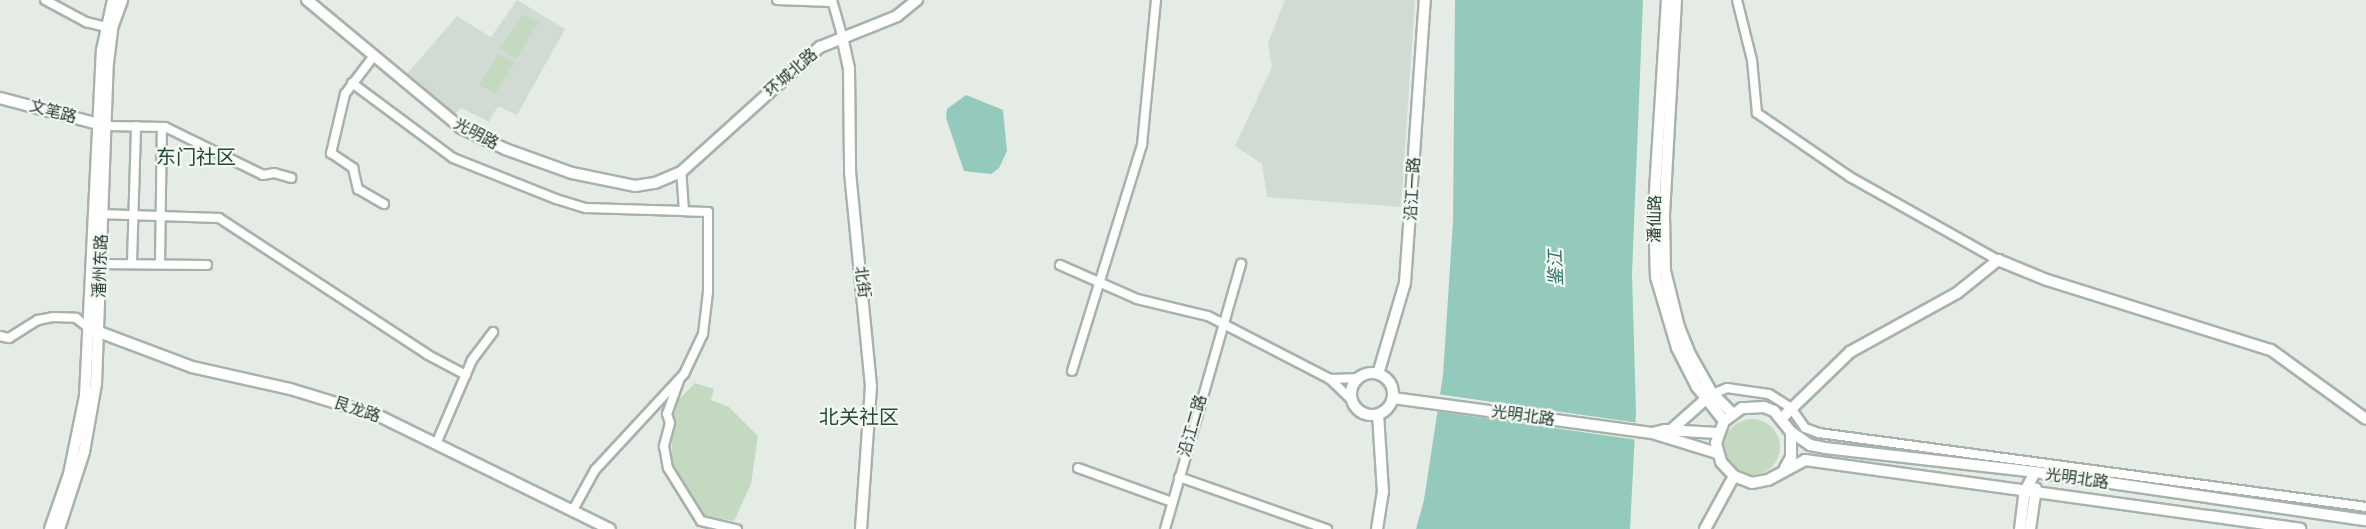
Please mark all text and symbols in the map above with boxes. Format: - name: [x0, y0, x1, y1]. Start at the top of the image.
- street label: 环城北路: [761, 45, 821, 101]
- street label: 文笔路: [27, 97, 79, 127]
- street label: 光明路: [450, 114, 502, 154]
- district label: 东门社区: [156, 145, 236, 169]
- street label: 沿江一路: [1402, 157, 1424, 221]
- street label: 潘仙路: [1645, 195, 1665, 243]
- street label: 潘州东路: [90, 234, 112, 298]
- water label: 鉴江: [1545, 250, 1567, 286]
- street label: 北街: [851, 265, 873, 299]
- street label: 艮龙路: [331, 393, 383, 427]
- street label: 沿江二路: [1175, 393, 1211, 459]
- street label: 光明北路: [1490, 402, 1556, 430]
- district label: 北关社区: [819, 405, 899, 429]
- street label: 光明北路: [2044, 465, 2110, 493]

